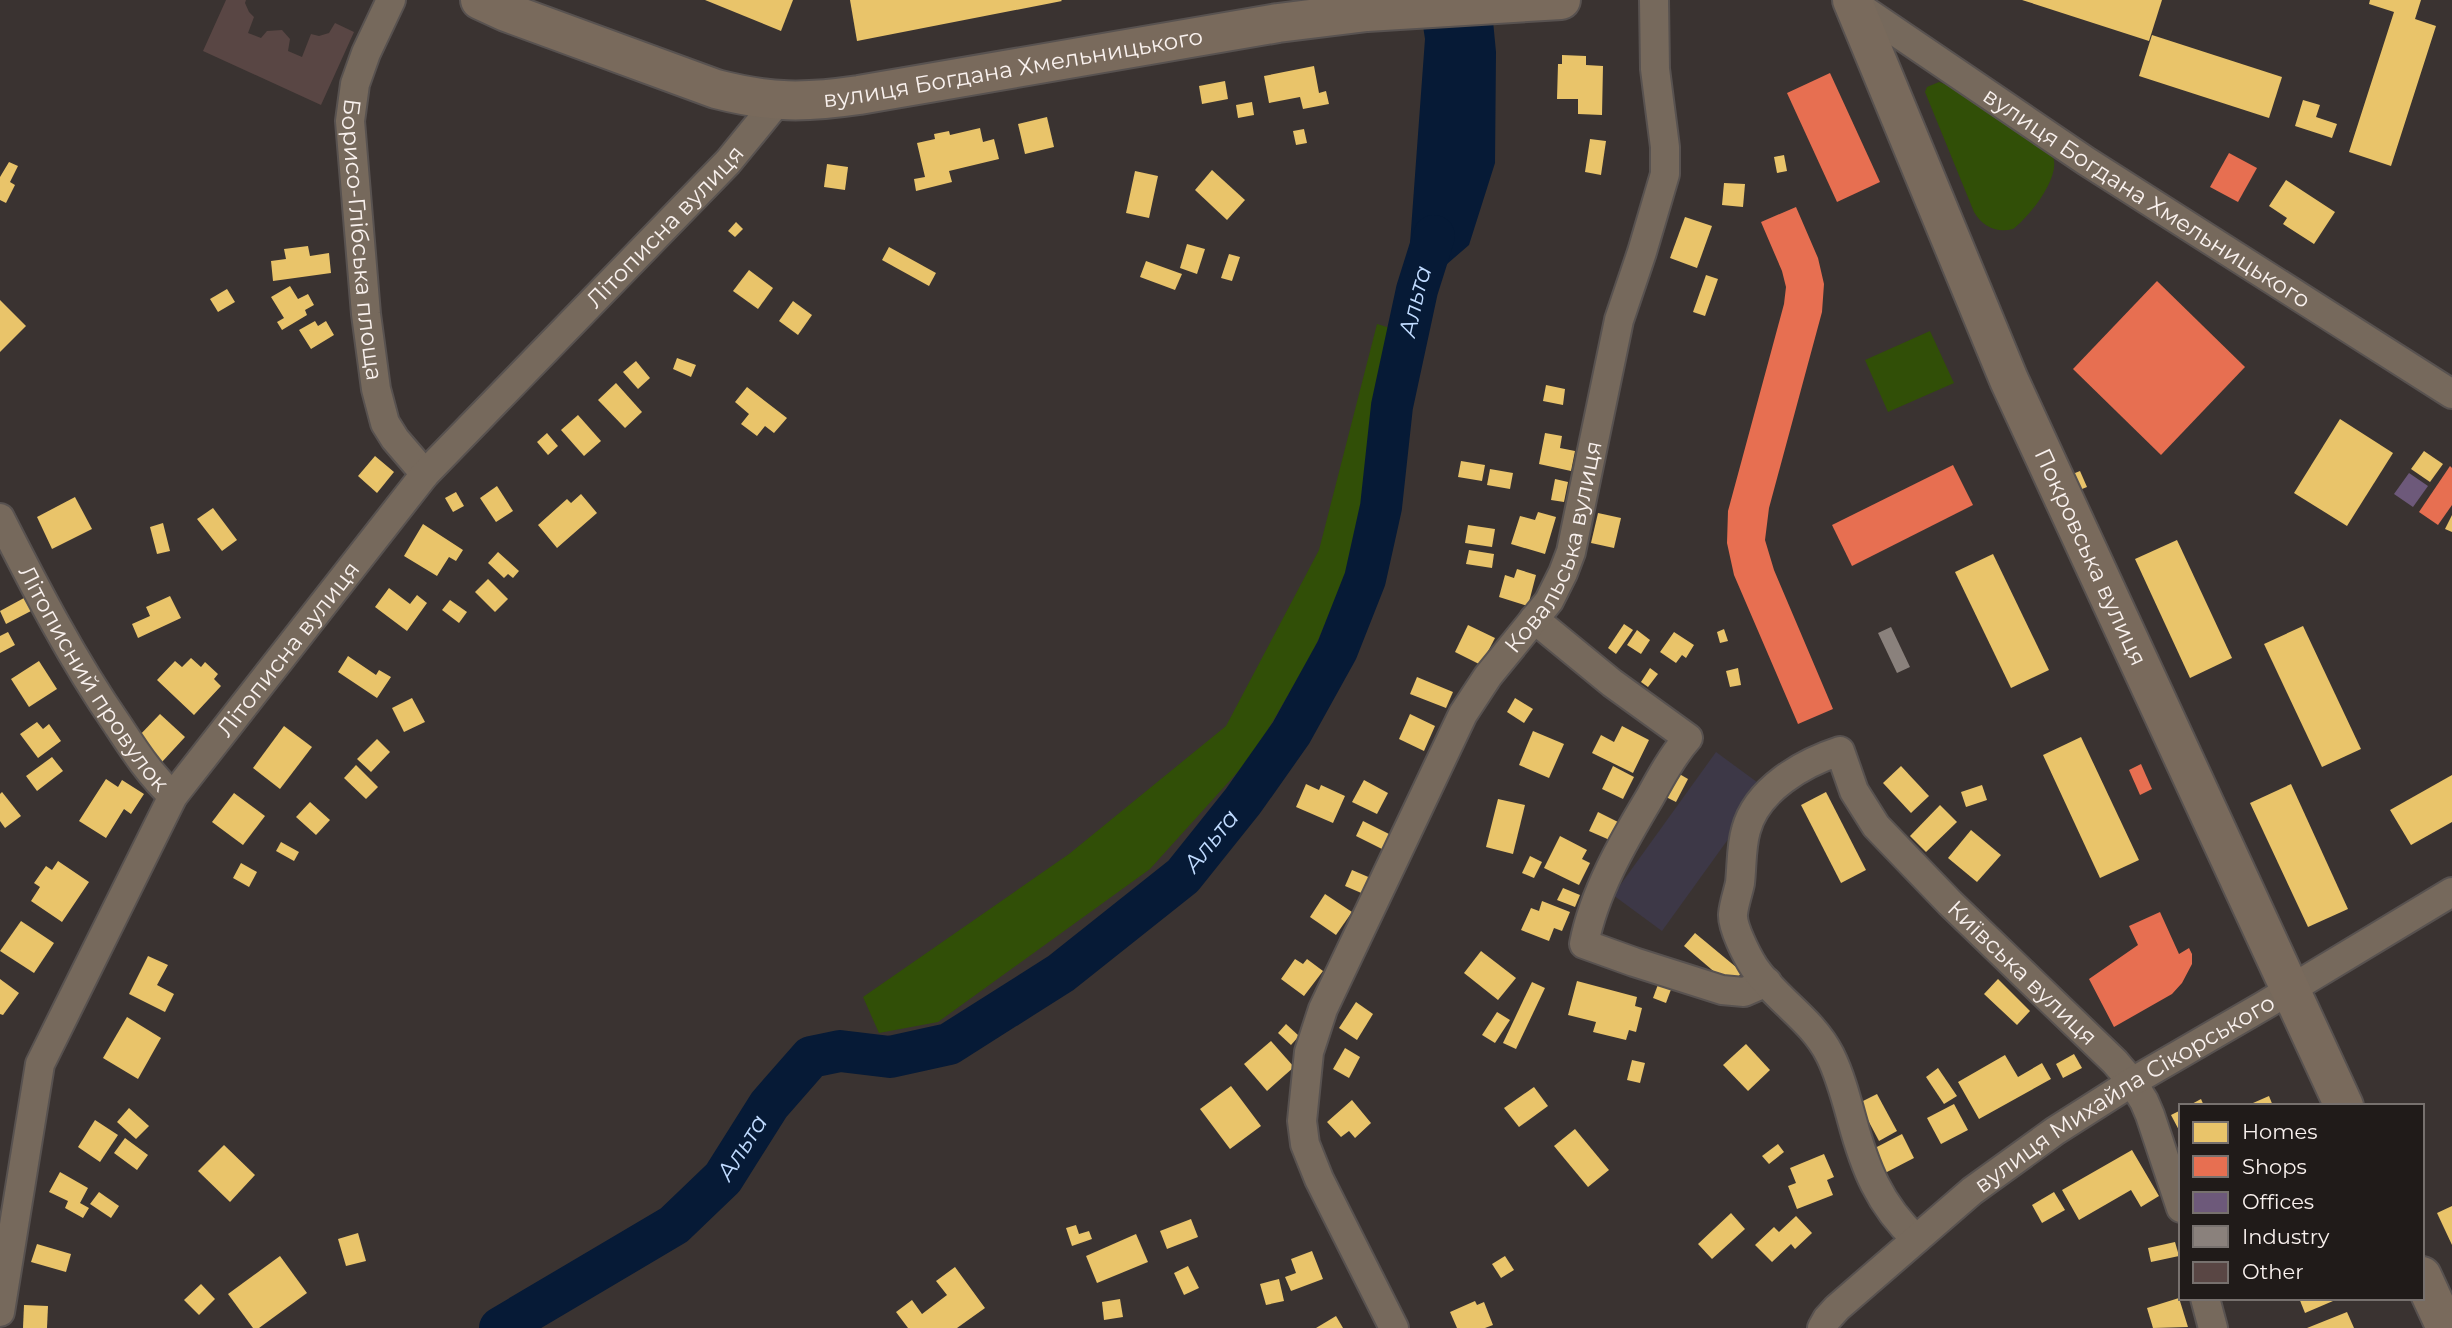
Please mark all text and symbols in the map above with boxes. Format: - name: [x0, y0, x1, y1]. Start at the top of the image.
- street label: вулиця Богдана Хмельницького: [822, 22, 1205, 113]
- street label: вулиця Богдана Хмельницького: [1978, 81, 2316, 314]
- street label: Борисо-Глібська площа: [336, 97, 389, 382]
- street label: Літописна вулиця: [580, 140, 750, 314]
- water label: Альта: [1392, 262, 1438, 341]
- street label: Ковальська вулиця: [1498, 438, 1608, 659]
- street label: Покровська вулиця: [2028, 444, 2153, 670]
- street label: Літописна вулиця: [211, 556, 365, 742]
- street label: Літописний провулок: [13, 561, 175, 798]
- water label: Альта: [1176, 803, 1245, 879]
- street label: Київська вулиця: [1942, 894, 2103, 1051]
- street label: вулиця Михайла Сікорського: [1969, 988, 2280, 1199]
- legend: [2179, 1104, 2424, 1300]
- water label: Альта: [710, 1109, 773, 1187]
- text: Homes: [2242, 1119, 2317, 1144]
- text: Shops: [2242, 1154, 2307, 1179]
- text: Offices: [2242, 1189, 2314, 1214]
- text: Industry: [2242, 1224, 2330, 1249]
- text: Other: [2242, 1259, 2304, 1284]

